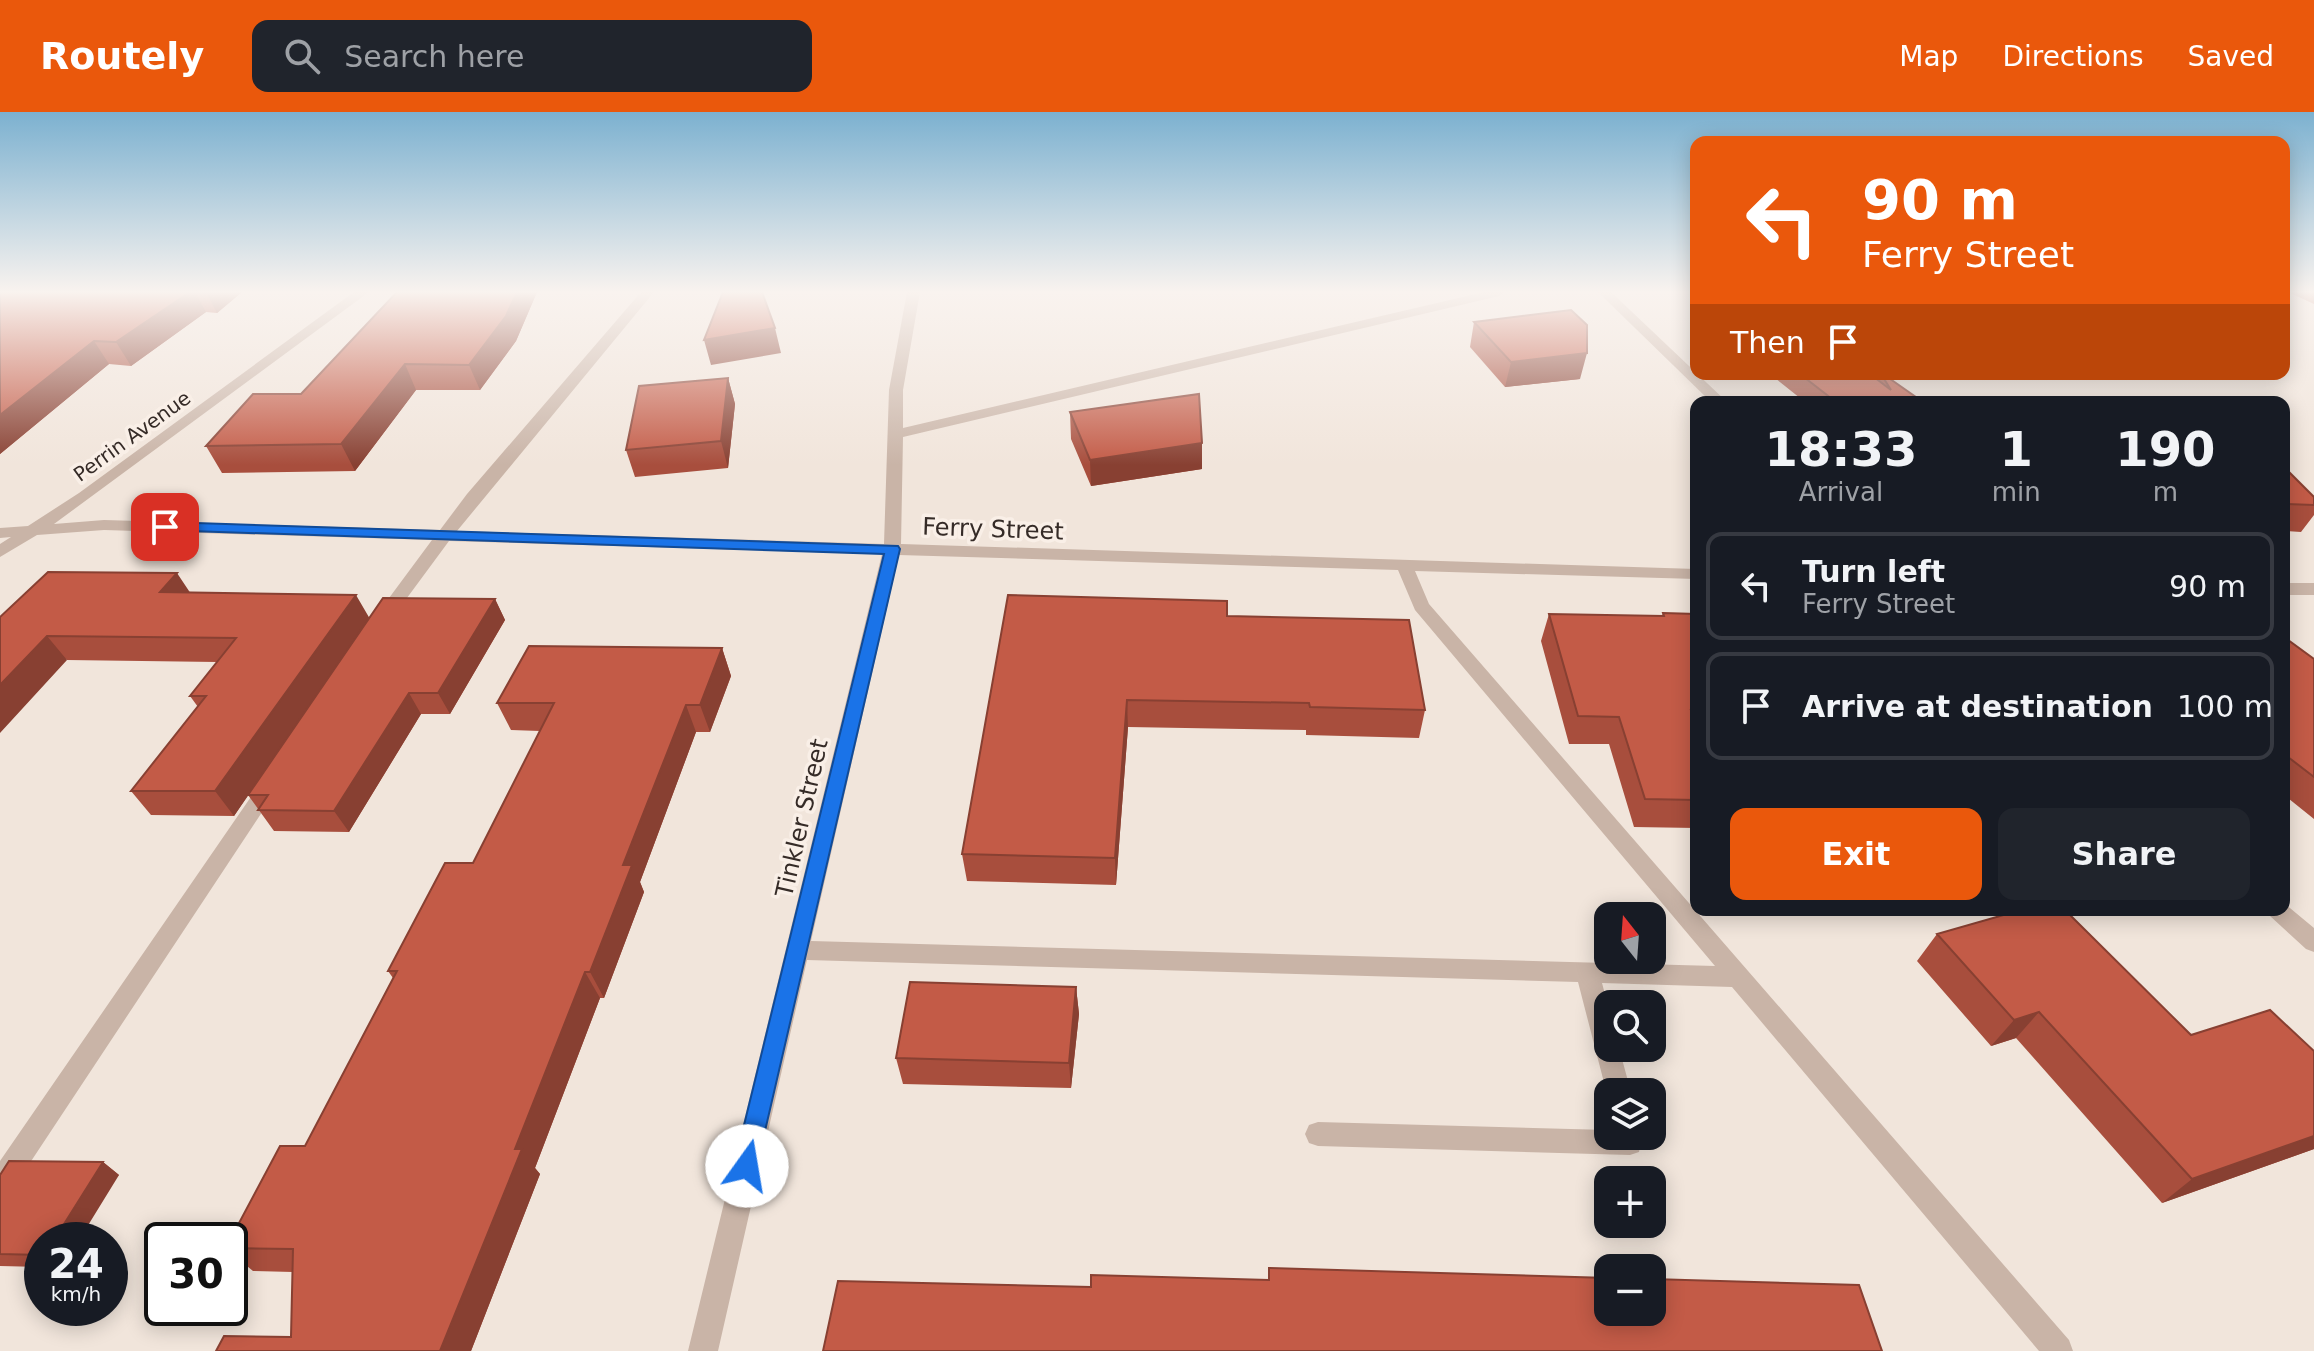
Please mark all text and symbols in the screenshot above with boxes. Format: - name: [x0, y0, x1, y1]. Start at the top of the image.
- search box: [252, 20, 812, 92]
- text: Routely: [40, 34, 204, 78]
- icon: search: [280, 34, 324, 78]
- text: Search here: [344, 39, 524, 74]
- text: Map: [1899, 40, 1958, 73]
- text: Directions: [2002, 40, 2143, 73]
- text: Saved: [2187, 40, 2274, 73]
- text: 90 m: [1862, 167, 2018, 232]
- icon: left: [1730, 168, 1834, 272]
- text: Ferry Street: [1862, 234, 2074, 275]
- icon: arrive: [1821, 320, 1865, 364]
- text: Then: [1730, 325, 1805, 360]
- street label: Perrin Avenue: [69, 386, 195, 486]
- text: 18:33: [1764, 421, 1917, 477]
- text: 1: [2000, 421, 2033, 477]
- text: 190: [2115, 421, 2215, 477]
- text: Arrival: [1799, 477, 1883, 507]
- text: min: [1992, 477, 2041, 507]
- text: m: [2153, 477, 2178, 507]
- pin: [131, 493, 199, 561]
- icon: arrive: [143, 505, 187, 549]
- street label: Ferry Street: [922, 513, 1064, 545]
- text: Turn left: [1802, 554, 1945, 589]
- icon: left: [1734, 564, 1778, 608]
- text: 90 m: [2169, 569, 2246, 604]
- text: Ferry Street: [1802, 589, 1955, 619]
- icon: arrive: [1734, 684, 1778, 728]
- text: Arrive at destination: [1802, 689, 2153, 724]
- text: 100 m: [2177, 689, 2273, 724]
- street label: Tinkler Street: [770, 736, 834, 901]
- button: Exit: [1730, 808, 1982, 900]
- button: Share: [1998, 808, 2250, 900]
- north arrow: [1594, 902, 1666, 974]
- map controls: [1594, 902, 1666, 1326]
- button: search: [1594, 990, 1666, 1062]
- button: layers: [1594, 1078, 1666, 1150]
- position arrow: [705, 1124, 789, 1208]
- button: +: [1594, 1166, 1666, 1238]
- speed limit sign: 30: [144, 1222, 248, 1326]
- text: 24: [48, 1241, 104, 1287]
- button: −: [1594, 1254, 1666, 1326]
- text: km/h: [51, 1282, 101, 1306]

